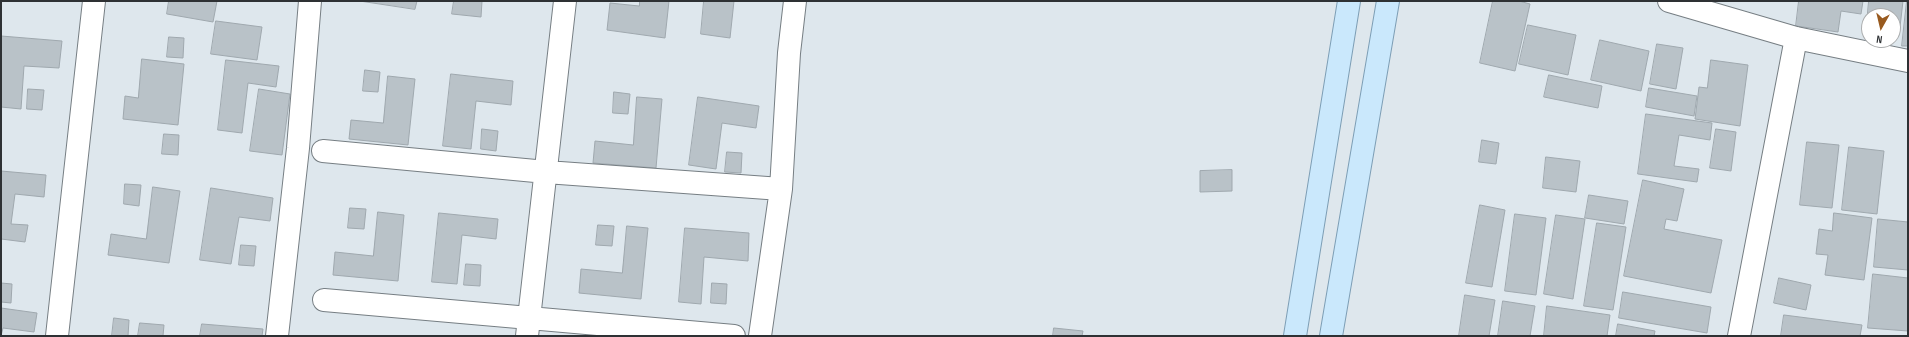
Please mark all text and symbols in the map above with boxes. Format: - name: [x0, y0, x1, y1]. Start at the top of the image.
- north arrow: [1861, 8, 1901, 48]
- text: N: [1876, 33, 1883, 46]

